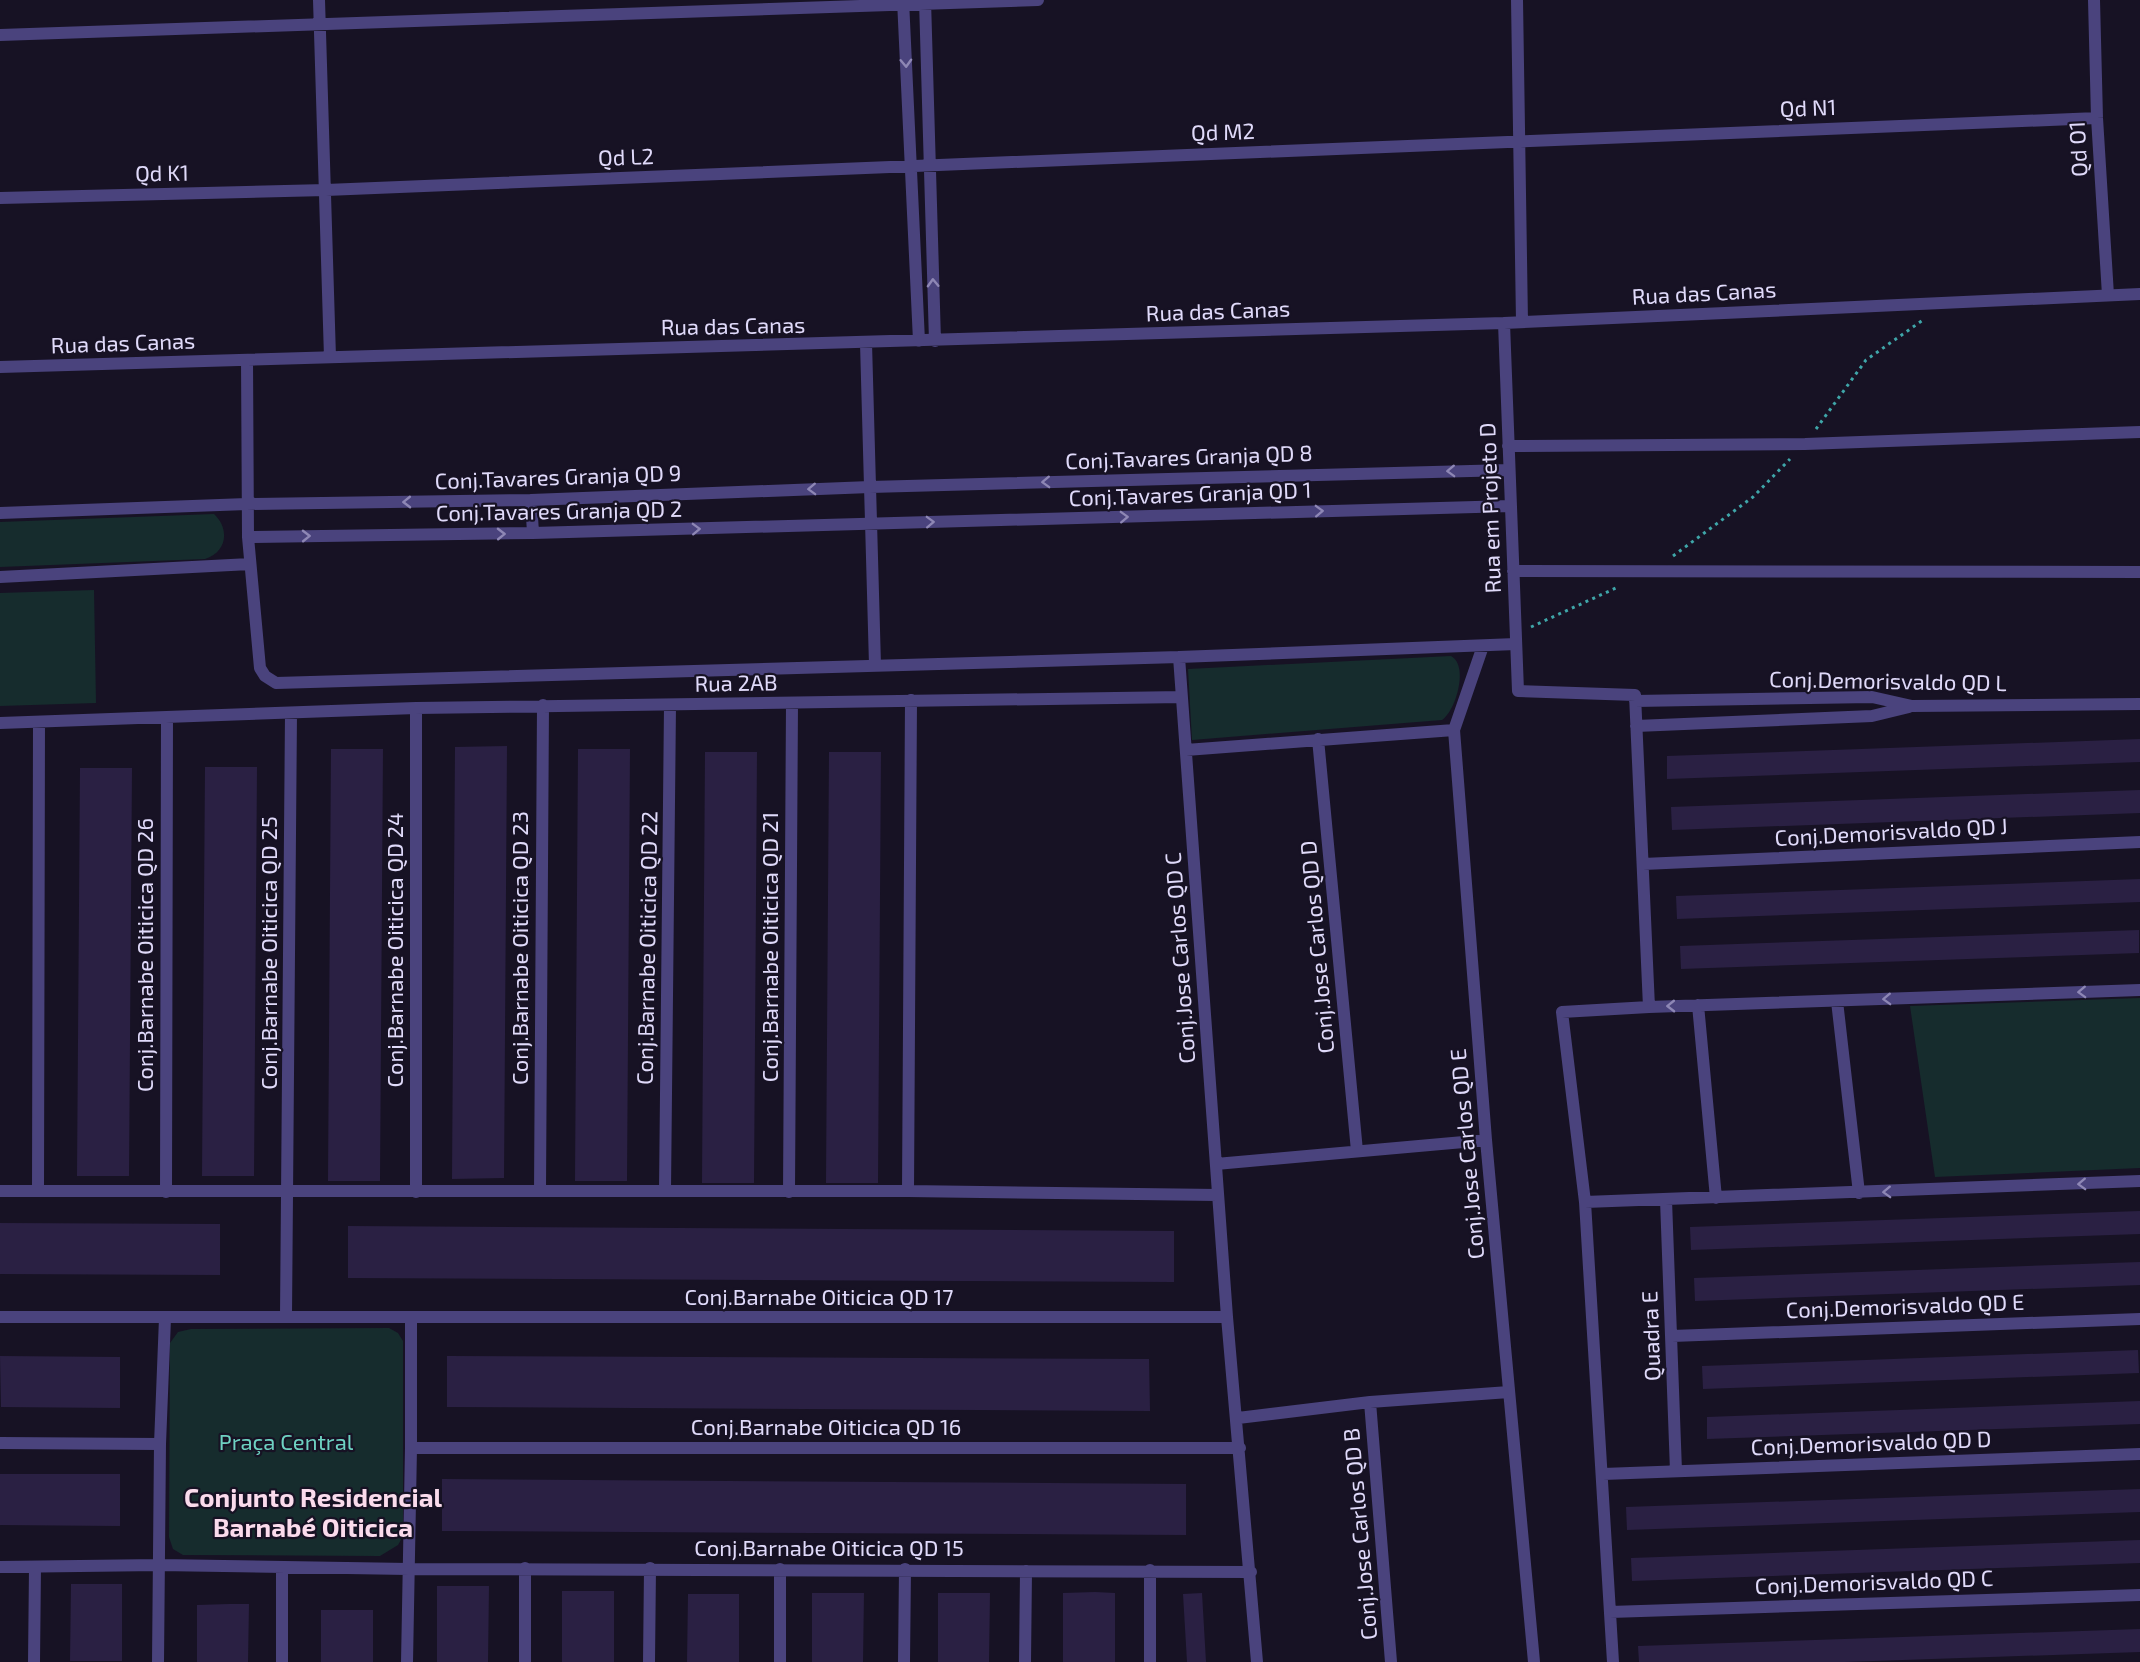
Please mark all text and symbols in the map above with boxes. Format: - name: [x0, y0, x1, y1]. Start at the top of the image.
- one-way arrow: [899, 59, 912, 68]
- street label: Qd N1: [1779, 93, 1837, 122]
- street label: Qd M2: [1191, 117, 1255, 146]
- street label: Qd O1: [2063, 121, 2092, 178]
- street label: Qd L2: [598, 142, 654, 171]
- street label: Qd K1: [135, 159, 189, 186]
- street label: Rua das Canas: [1631, 275, 1777, 309]
- one-way arrow: [926, 278, 939, 287]
- street label: Rua das Canas: [1145, 294, 1291, 326]
- street label: Rua das Canas: [660, 311, 805, 339]
- street label: Rua das Canas: [50, 326, 196, 358]
- street label: Rua em Projeto D: [1473, 422, 1506, 594]
- street label: Conj.Tavares Granja QD 8: [1065, 439, 1313, 474]
- street label: Conj.Tavares Granja QD 9: [434, 459, 682, 494]
- one-way arrow: [1446, 465, 1455, 477]
- one-way arrow: [1042, 476, 1051, 488]
- street label: Conj.Tavares Granja QD 1: [1068, 476, 1312, 511]
- one-way arrow: [807, 483, 816, 496]
- street label: Conj.Tavares Granja QD 2: [436, 495, 682, 526]
- one-way arrow: [402, 496, 411, 508]
- one-way arrow: [1315, 505, 1324, 518]
- one-way arrow: [1120, 510, 1129, 523]
- one-way arrow: [925, 516, 934, 528]
- one-way arrow: [692, 522, 701, 535]
- one-way arrow: [497, 528, 506, 540]
- one-way arrow: [302, 530, 311, 542]
- street label: Conj.Demorisvaldo QD L: [1769, 665, 2007, 696]
- street label: Rua 2AB: [694, 668, 778, 696]
- street label: Conj.Barnabe Oiticica QD 23: [506, 811, 533, 1085]
- street label: Conj.Barnabe Oiticica QD 22: [631, 811, 662, 1085]
- street label: Conj.Barnabe Oiticica QD 24: [381, 812, 408, 1088]
- street label: Conj.Barnabe Oiticica QD 21: [756, 812, 783, 1082]
- street label: Conj.Demorisvaldo QD J: [1774, 812, 2008, 851]
- street label: Conj.Barnabe Oiticica QD 25: [255, 816, 282, 1090]
- street label: Conj.Barnabe Oiticica QD 26: [131, 818, 158, 1092]
- street label: Conj.Jose Carlos QD D: [1294, 839, 1339, 1055]
- street label: Conj.Jose Carlos QD C: [1159, 852, 1200, 1065]
- one-way arrow: [2077, 986, 2086, 999]
- one-way arrow: [1882, 993, 1891, 1006]
- one-way arrow: [1666, 1000, 1675, 1012]
- street label: Conj.Jose Carlos QD E: [1444, 1048, 1489, 1260]
- one-way arrow: [2077, 1177, 2086, 1190]
- one-way arrow: [1882, 1186, 1891, 1198]
- street label: Conj.Barnabe Oiticica QD 17: [684, 1283, 954, 1310]
- street label: Conj.Demorisvaldo QD E: [1785, 1288, 2025, 1323]
- street label: Quadra E: [1635, 1291, 1666, 1382]
- street label: Conj.Barnabe Oiticica QD 16: [691, 1413, 961, 1440]
- street label: Conj.Demorisvaldo QD D: [1750, 1425, 1992, 1460]
- street label: Conj.Jose Carlos QD B: [1337, 1427, 1382, 1641]
- park label: Praça Central: [219, 1428, 354, 1456]
- district label: Conjunto Residencial Barnabé Oiticica: [184, 1481, 442, 1542]
- street label: Conj.Barnabe Oiticica QD 15: [694, 1534, 964, 1561]
- street label: Conj.Demorisvaldo QD C: [1754, 1564, 1994, 1599]

